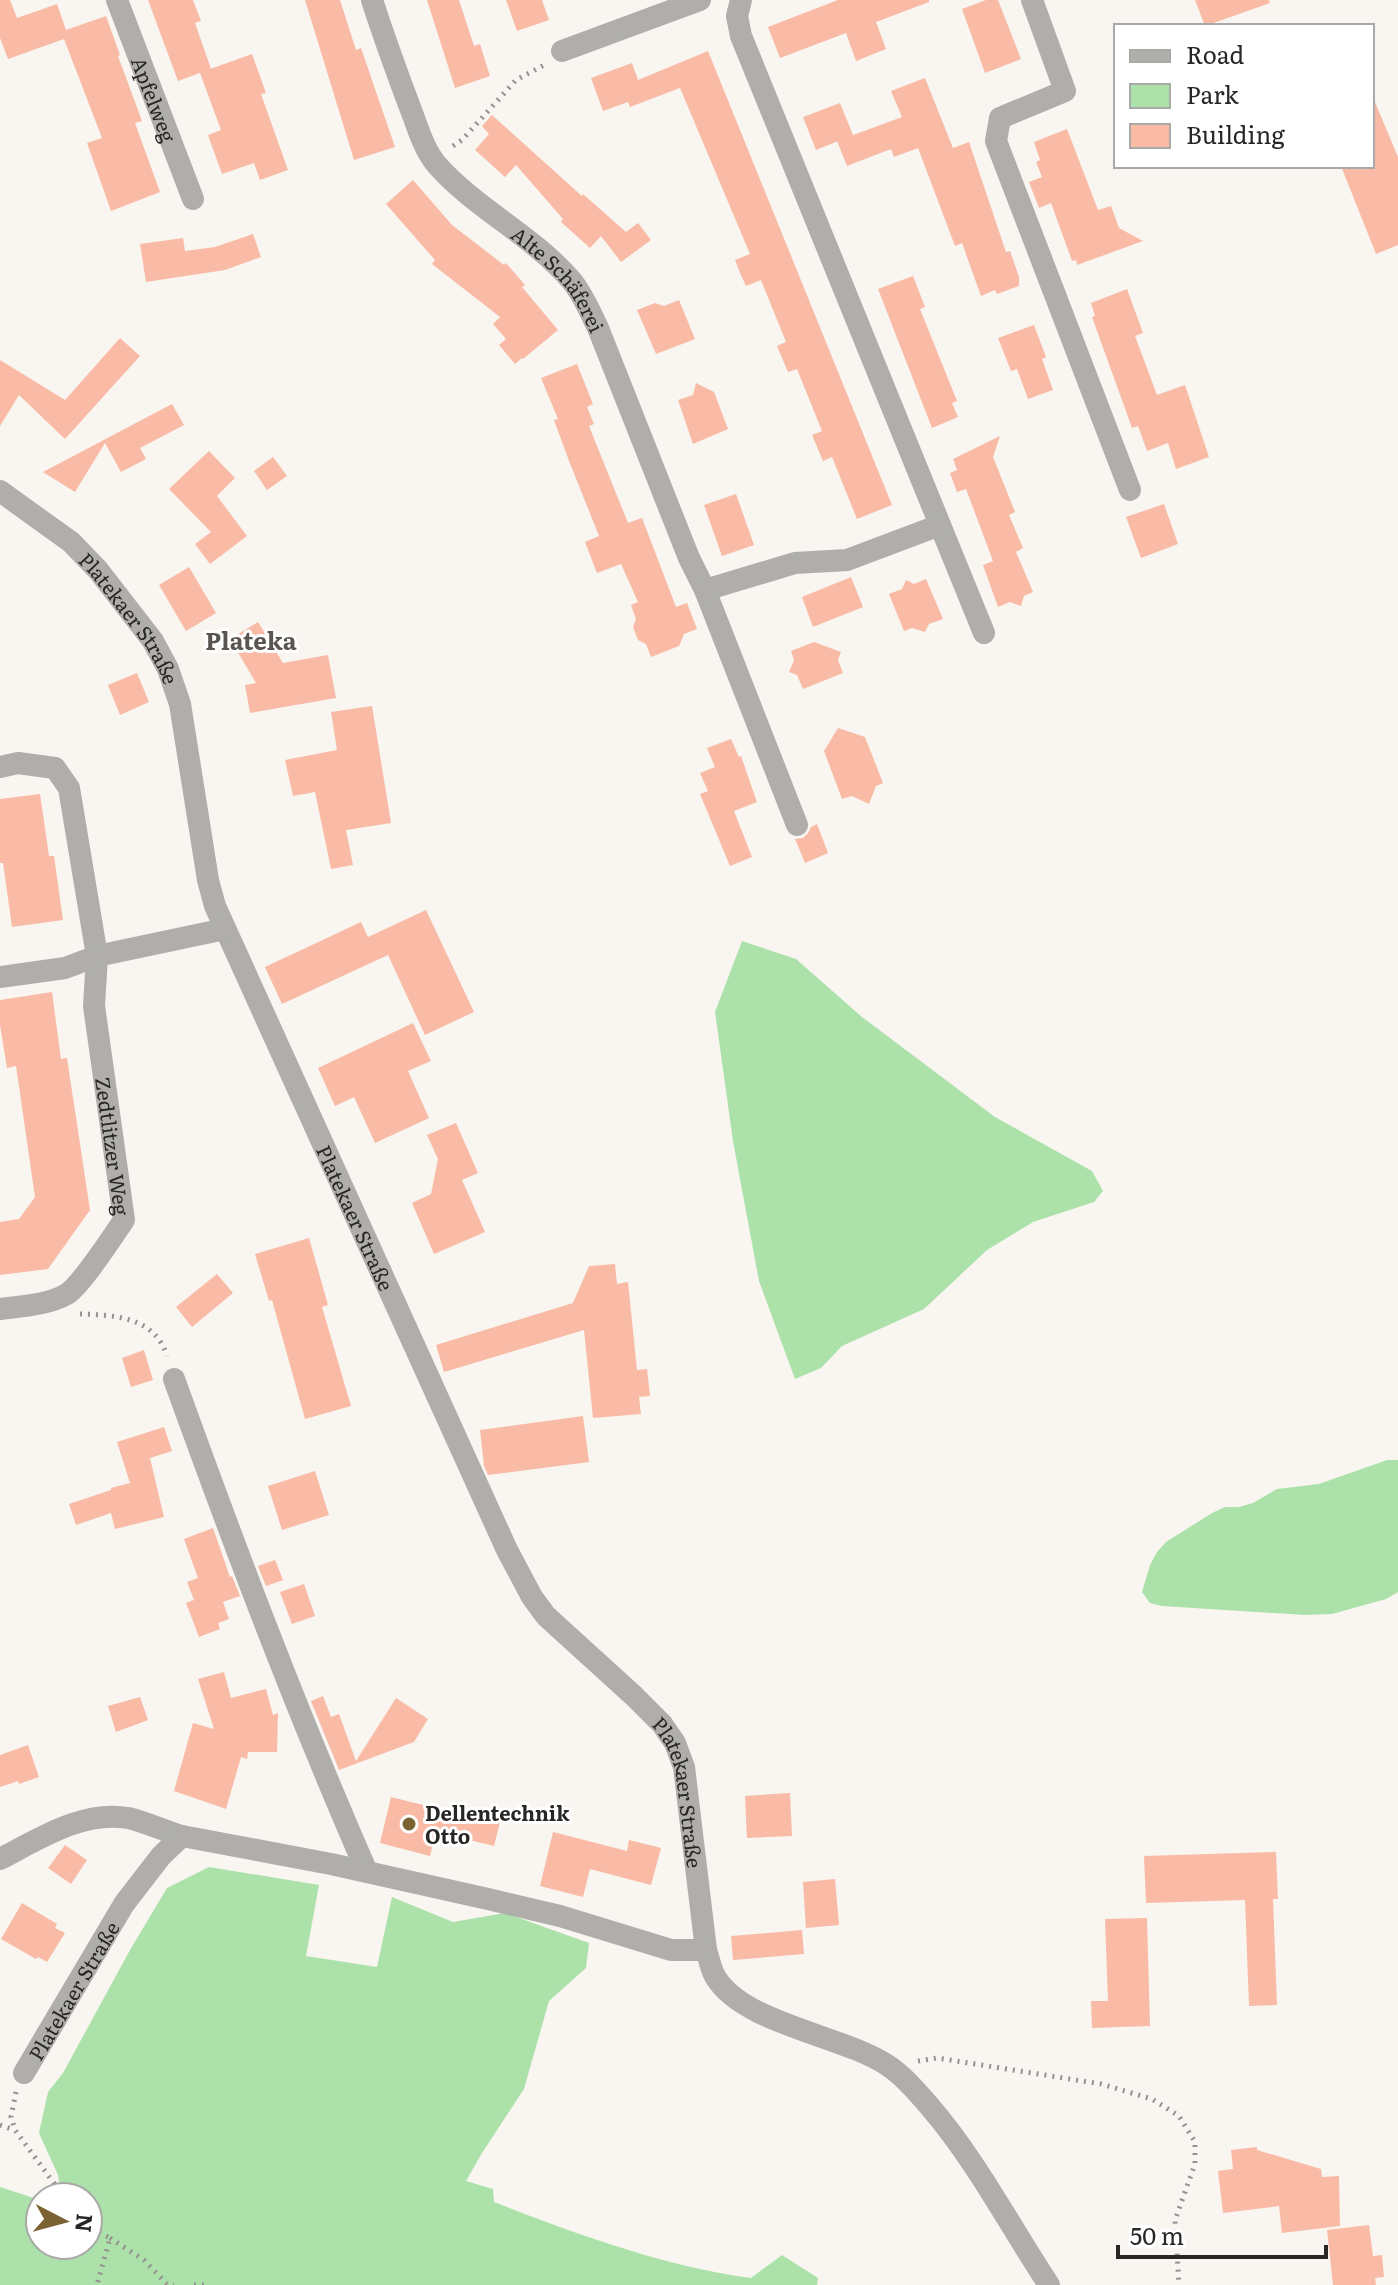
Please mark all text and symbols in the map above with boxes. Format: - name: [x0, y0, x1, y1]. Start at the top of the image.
- legend: [1114, 24, 1374, 168]
- text: Road: [1186, 36, 1245, 71]
- street label: Apfelweg: [125, 52, 185, 147]
- text: Park: [1186, 76, 1239, 111]
- text: Building: [1186, 116, 1285, 151]
- street label: Alte Schäferei: [506, 218, 613, 337]
- street label: Platekaer Straße: [73, 545, 187, 688]
- district label: Plateka: [205, 622, 297, 657]
- street label: Zedtlitzer Weg: [89, 1075, 138, 1218]
- street label: Platekaer Straße: [310, 1140, 402, 1295]
- street label: Platekaer Straße: [646, 1708, 711, 1869]
- place label: Dellentechnik Otto: [425, 1797, 570, 1850]
- marker: Dellentechnik Otto: [400, 1815, 418, 1833]
- street label: Platekaer Straße: [20, 1915, 126, 2066]
- north arrow: [24, 2181, 104, 2261]
- scale bar: [1118, 2209, 1326, 2259]
- text: N: [68, 2212, 103, 2234]
- text: 50 m: [1130, 2217, 1184, 2252]

